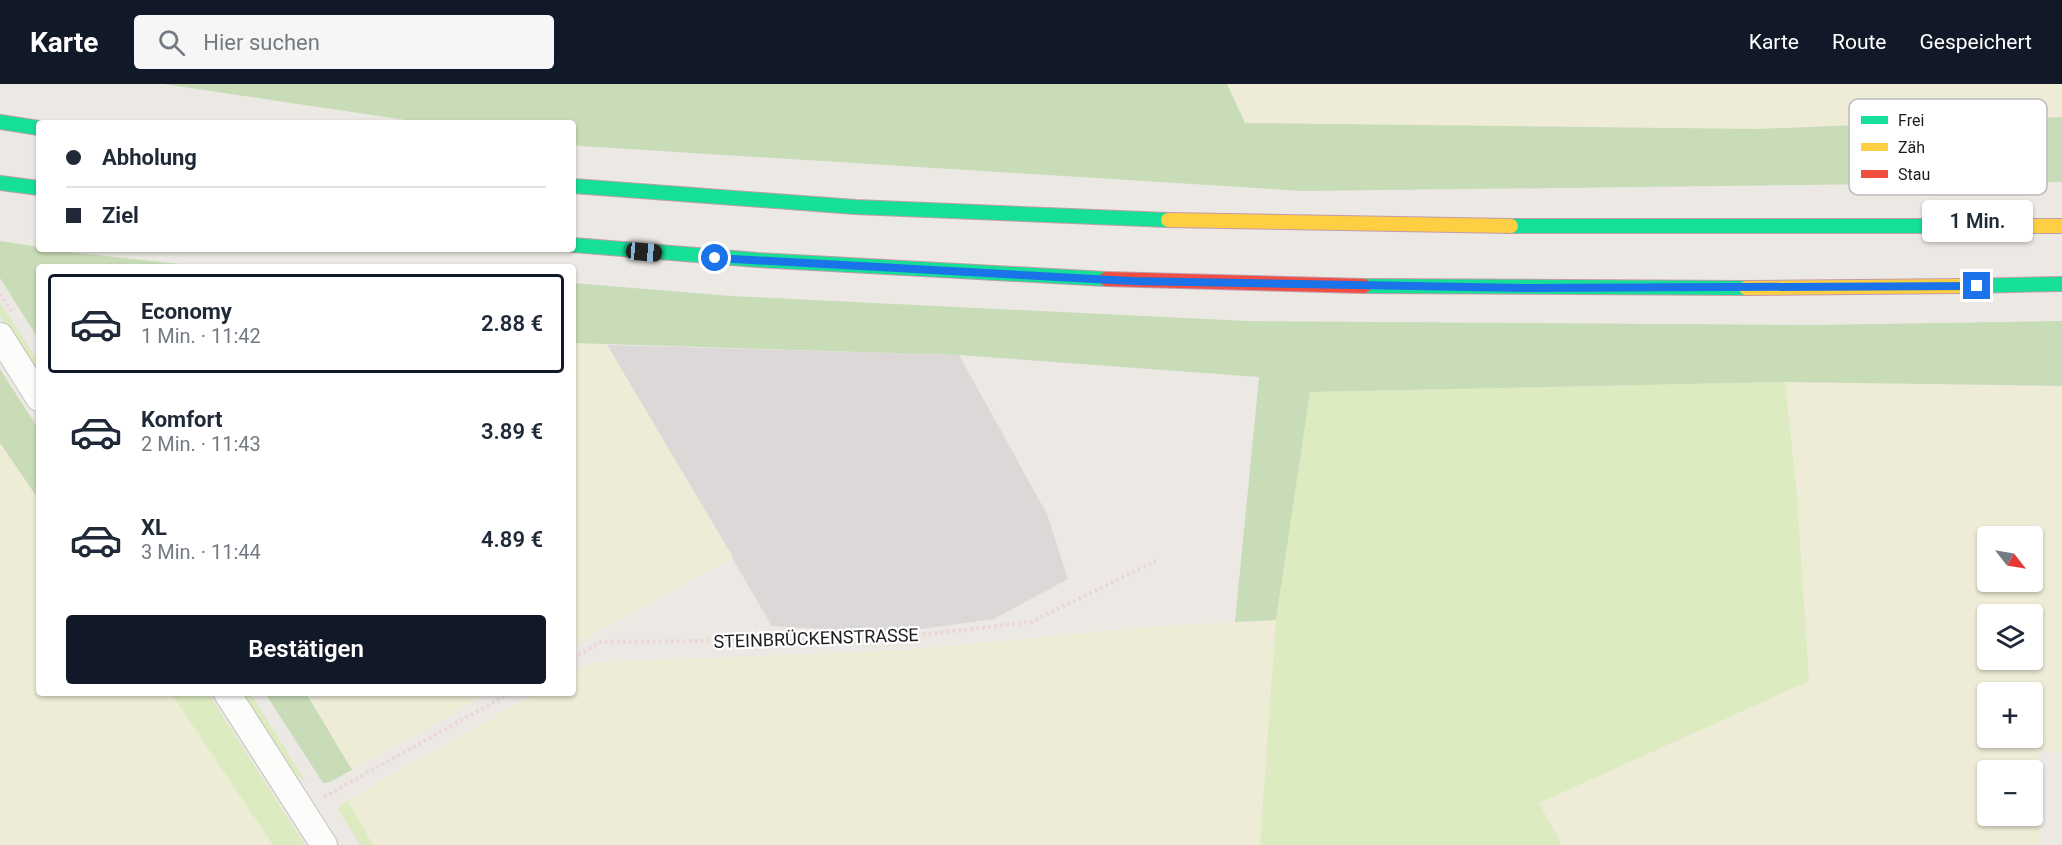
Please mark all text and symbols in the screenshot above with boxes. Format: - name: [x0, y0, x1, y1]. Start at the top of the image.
- search box: [134, 15, 554, 69]
- text: Karte: [30, 26, 98, 59]
- icon: search: [155, 26, 188, 59]
- text: Hier suchen: [203, 30, 320, 55]
- text: Karte: [1749, 30, 1799, 54]
- text: Route: [1832, 30, 1886, 54]
- text: Gespeichert: [1919, 30, 2032, 54]
- legend: [1849, 99, 2047, 195]
- text: Frei: [1898, 111, 1924, 130]
- text: Zäh: [1898, 138, 1925, 157]
- text: Abholung: [102, 145, 197, 170]
- text: Stau: [1898, 165, 1930, 184]
- callout: 1 Min.: [1922, 199, 2032, 241]
- text: Ziel: [102, 203, 139, 228]
- text: 1 Min.: [1950, 209, 2005, 233]
- car: [625, 241, 663, 263]
- route start: [701, 244, 728, 271]
- route end: [1963, 272, 1990, 299]
- icon: car: [69, 297, 123, 351]
- text: Economy: [141, 299, 232, 324]
- text: 2.88 €: [481, 311, 543, 336]
- text: 1 Min. · 11:42: [141, 324, 261, 348]
- icon: car: [69, 405, 123, 459]
- text: Komfort: [141, 407, 223, 432]
- text: 3.89 €: [481, 419, 543, 444]
- text: 2 Min. · 11:43: [141, 432, 261, 456]
- icon: car: [69, 513, 123, 567]
- text: XL: [141, 515, 167, 540]
- north arrow: [1977, 526, 2043, 592]
- map controls: [1977, 526, 2043, 826]
- text: 4.89 €: [481, 527, 543, 552]
- text: 3 Min. · 11:44: [141, 540, 261, 564]
- button: layers: [1977, 604, 2043, 670]
- button: Bestätigen: [66, 615, 546, 684]
- street label: STEINBRÜCKENSTRASSE: [713, 624, 919, 652]
- button: +: [1977, 682, 2043, 748]
- button: −: [1977, 760, 2043, 826]

